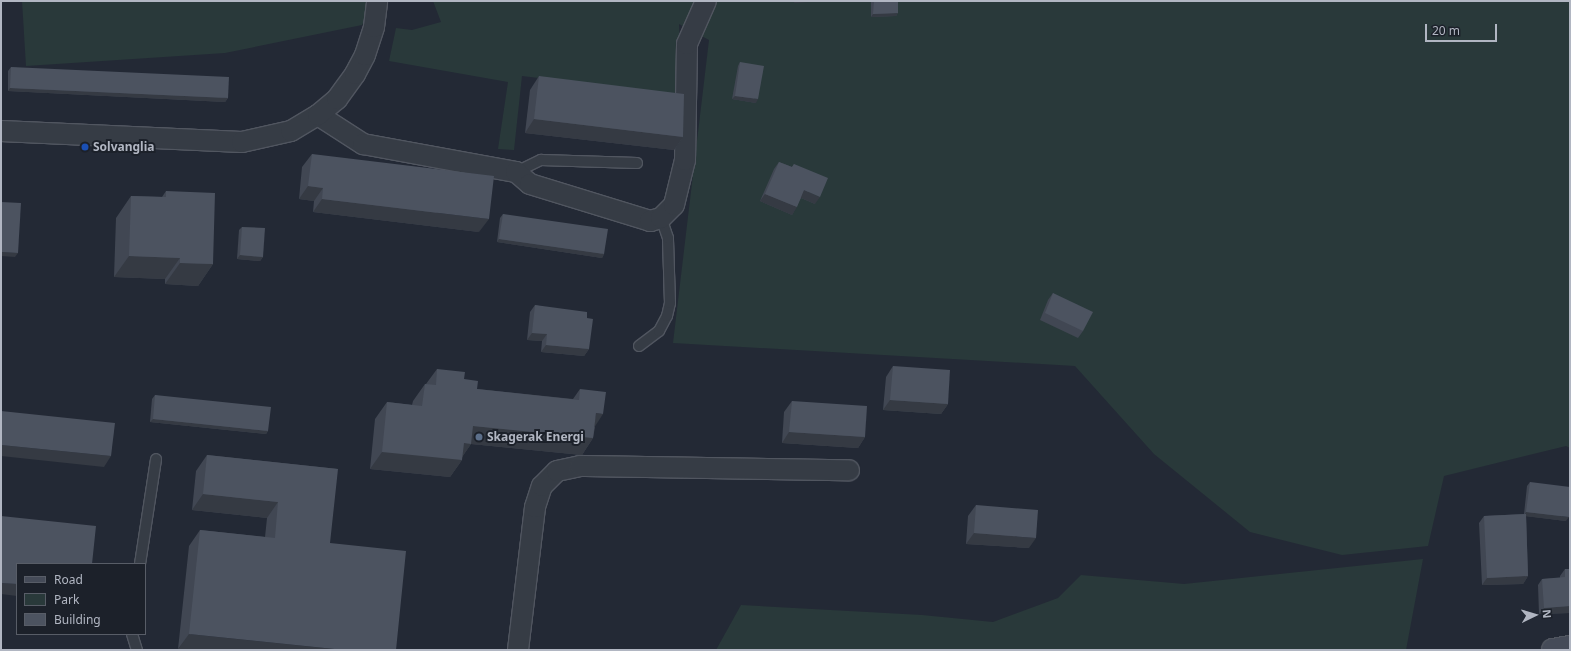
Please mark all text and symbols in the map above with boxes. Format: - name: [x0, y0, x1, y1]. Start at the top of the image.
- scale bar: [1427, 16, 1499, 42]
- text: 20 m: [1432, 22, 1460, 39]
- place label: Solvanglia: [93, 140, 154, 154]
- marker: Solvanglia: [80, 142, 90, 152]
- place label: Skagerak Energi: [487, 430, 584, 444]
- marker: Skagerak Energi: [474, 432, 484, 442]
- legend: [16, 563, 146, 635]
- text: Road: [54, 571, 83, 588]
- text: Park: [54, 591, 79, 608]
- north arrow: [1515, 595, 1555, 635]
- text: N: [1540, 609, 1555, 619]
- text: Building: [54, 611, 101, 628]

